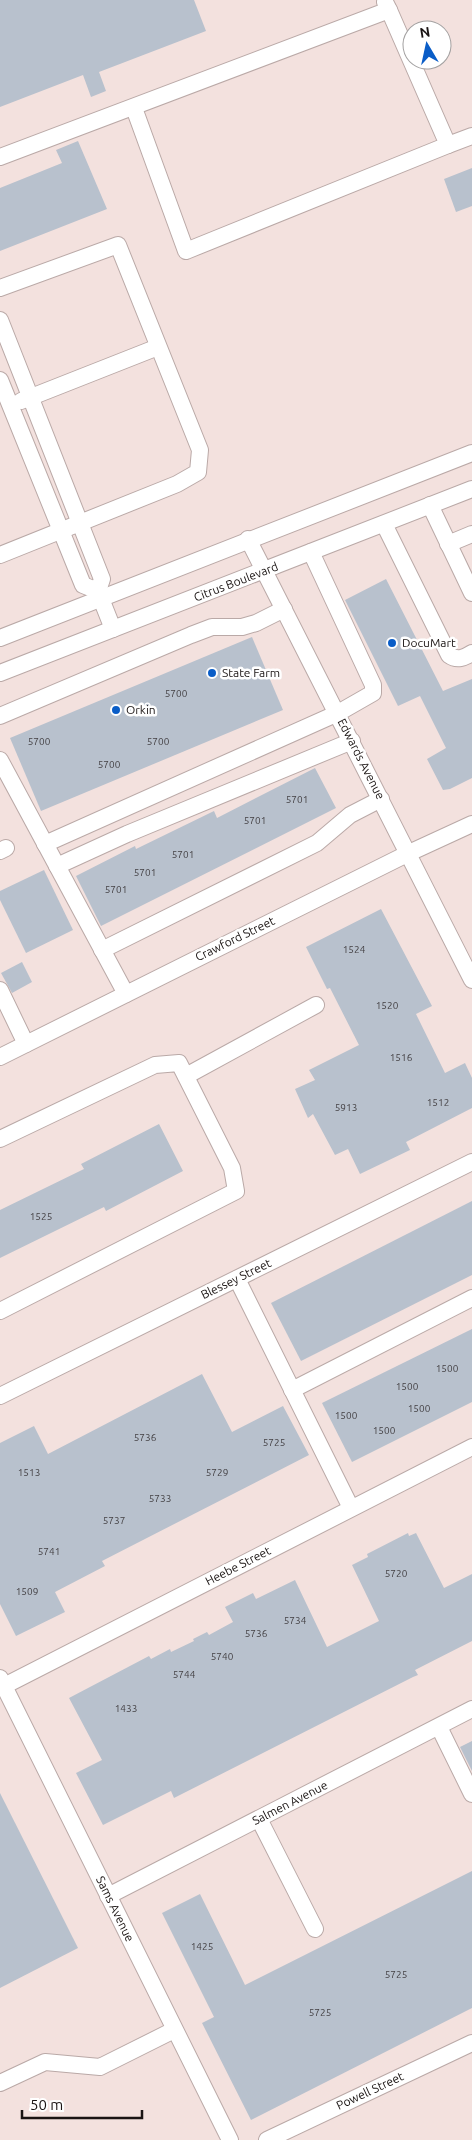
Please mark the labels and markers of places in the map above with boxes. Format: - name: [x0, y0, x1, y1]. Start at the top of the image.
- place label: DocuMart: [402, 636, 456, 649]
- marker: DocuMart: [386, 637, 398, 649]
- place label: State Farm: [222, 666, 280, 679]
- marker: State Farm: [206, 667, 218, 679]
- place label: Orkin: [126, 703, 156, 716]
- marker: Orkin: [110, 704, 122, 716]

